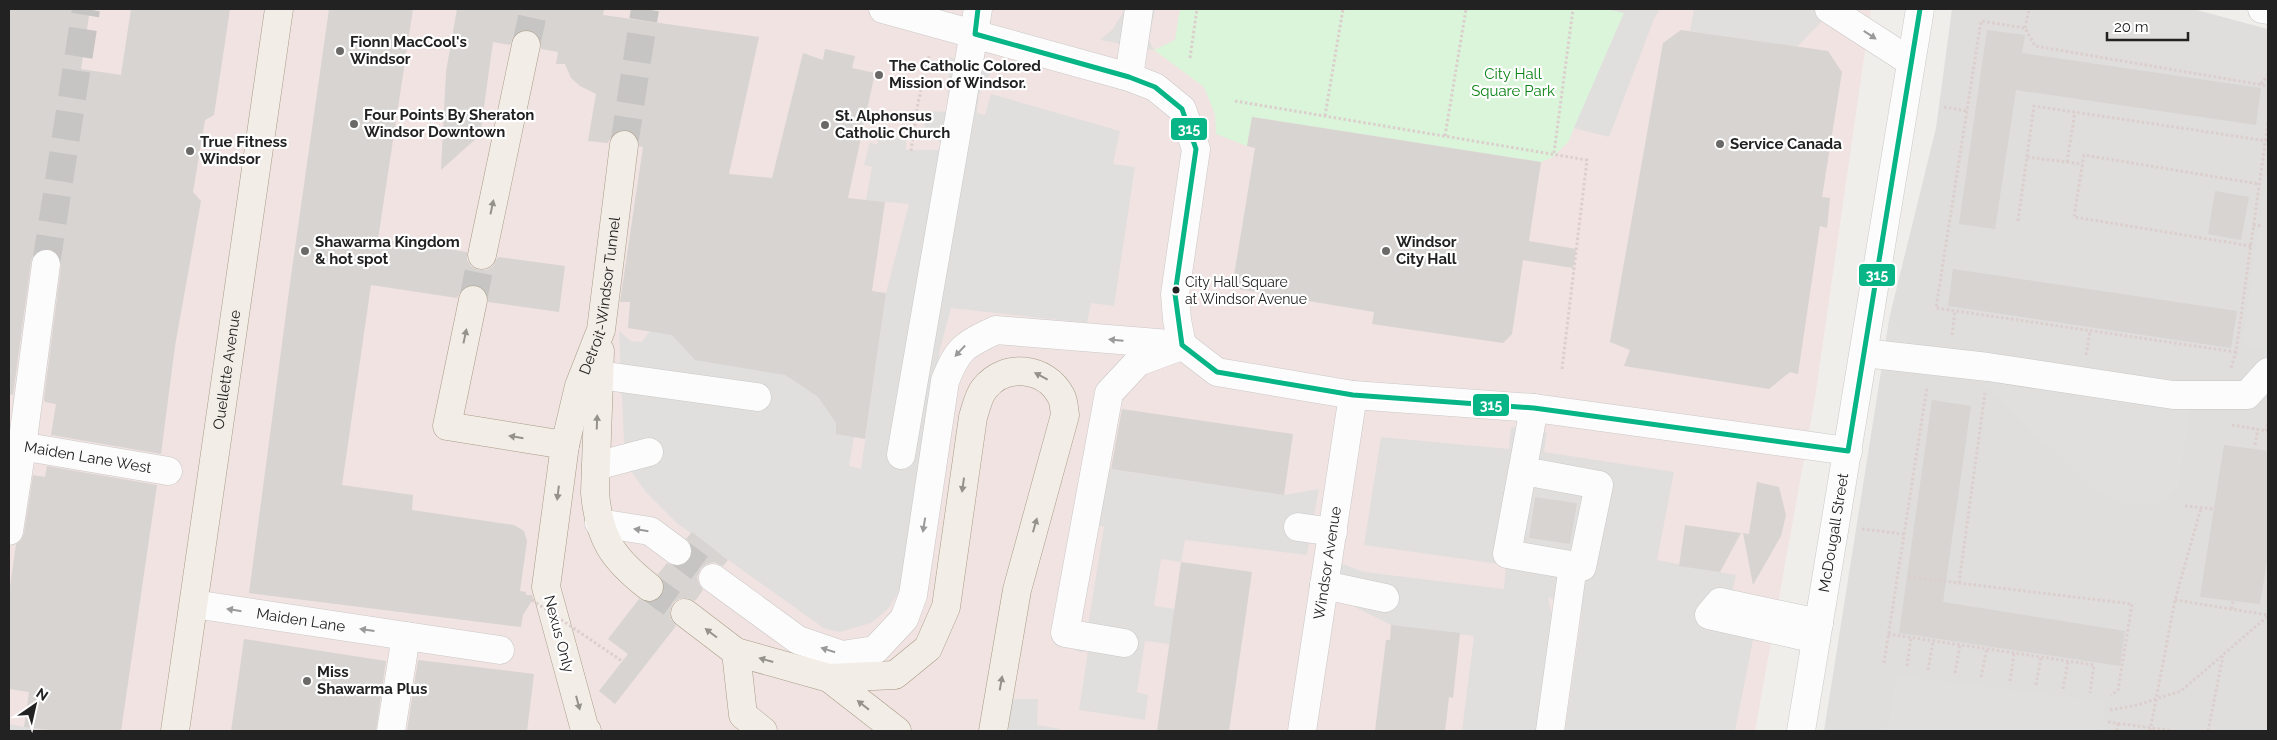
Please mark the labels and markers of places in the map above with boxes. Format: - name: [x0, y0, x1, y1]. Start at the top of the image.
- place label: Fionn MacCool's Windsor: [350, 33, 467, 68]
- marker: Fionn MacCool's Windsor: [334, 45, 346, 57]
- place label: The Catholic Colored Mission of Windsor.: [889, 57, 1041, 92]
- marker: The Catholic Colored Mission of Windsor.: [873, 69, 885, 81]
- place label: Four Points By Sheraton Windsor Downtown: [364, 106, 534, 141]
- place label: St. Alphonsus Catholic Church: [835, 107, 950, 142]
- marker: Four Points By Sheraton Windsor Downtown: [348, 118, 360, 130]
- marker: St. Alphonsus Catholic Church: [819, 119, 831, 131]
- place label: True Fitness Windsor: [200, 133, 287, 168]
- place label: Service Canada: [1730, 135, 1842, 153]
- marker: Service Canada: [1714, 138, 1726, 150]
- marker: True Fitness Windsor: [184, 145, 196, 157]
- place label: Shawarma Kingdom & hot spot: [315, 233, 460, 268]
- place label: Windsor City Hall: [1396, 233, 1457, 268]
- marker: Shawarma Kingdom & hot spot: [299, 245, 311, 257]
- marker: Windsor City Hall: [1380, 245, 1392, 257]
- place label: City Hall Square at Windsor Avenue: [1185, 274, 1307, 307]
- marker: City Hall Square at Windsor Avenue: [1171, 285, 1181, 295]
- place label: Miss Shawarma Plus: [317, 663, 427, 698]
- marker: Miss Shawarma Plus: [301, 675, 313, 687]

